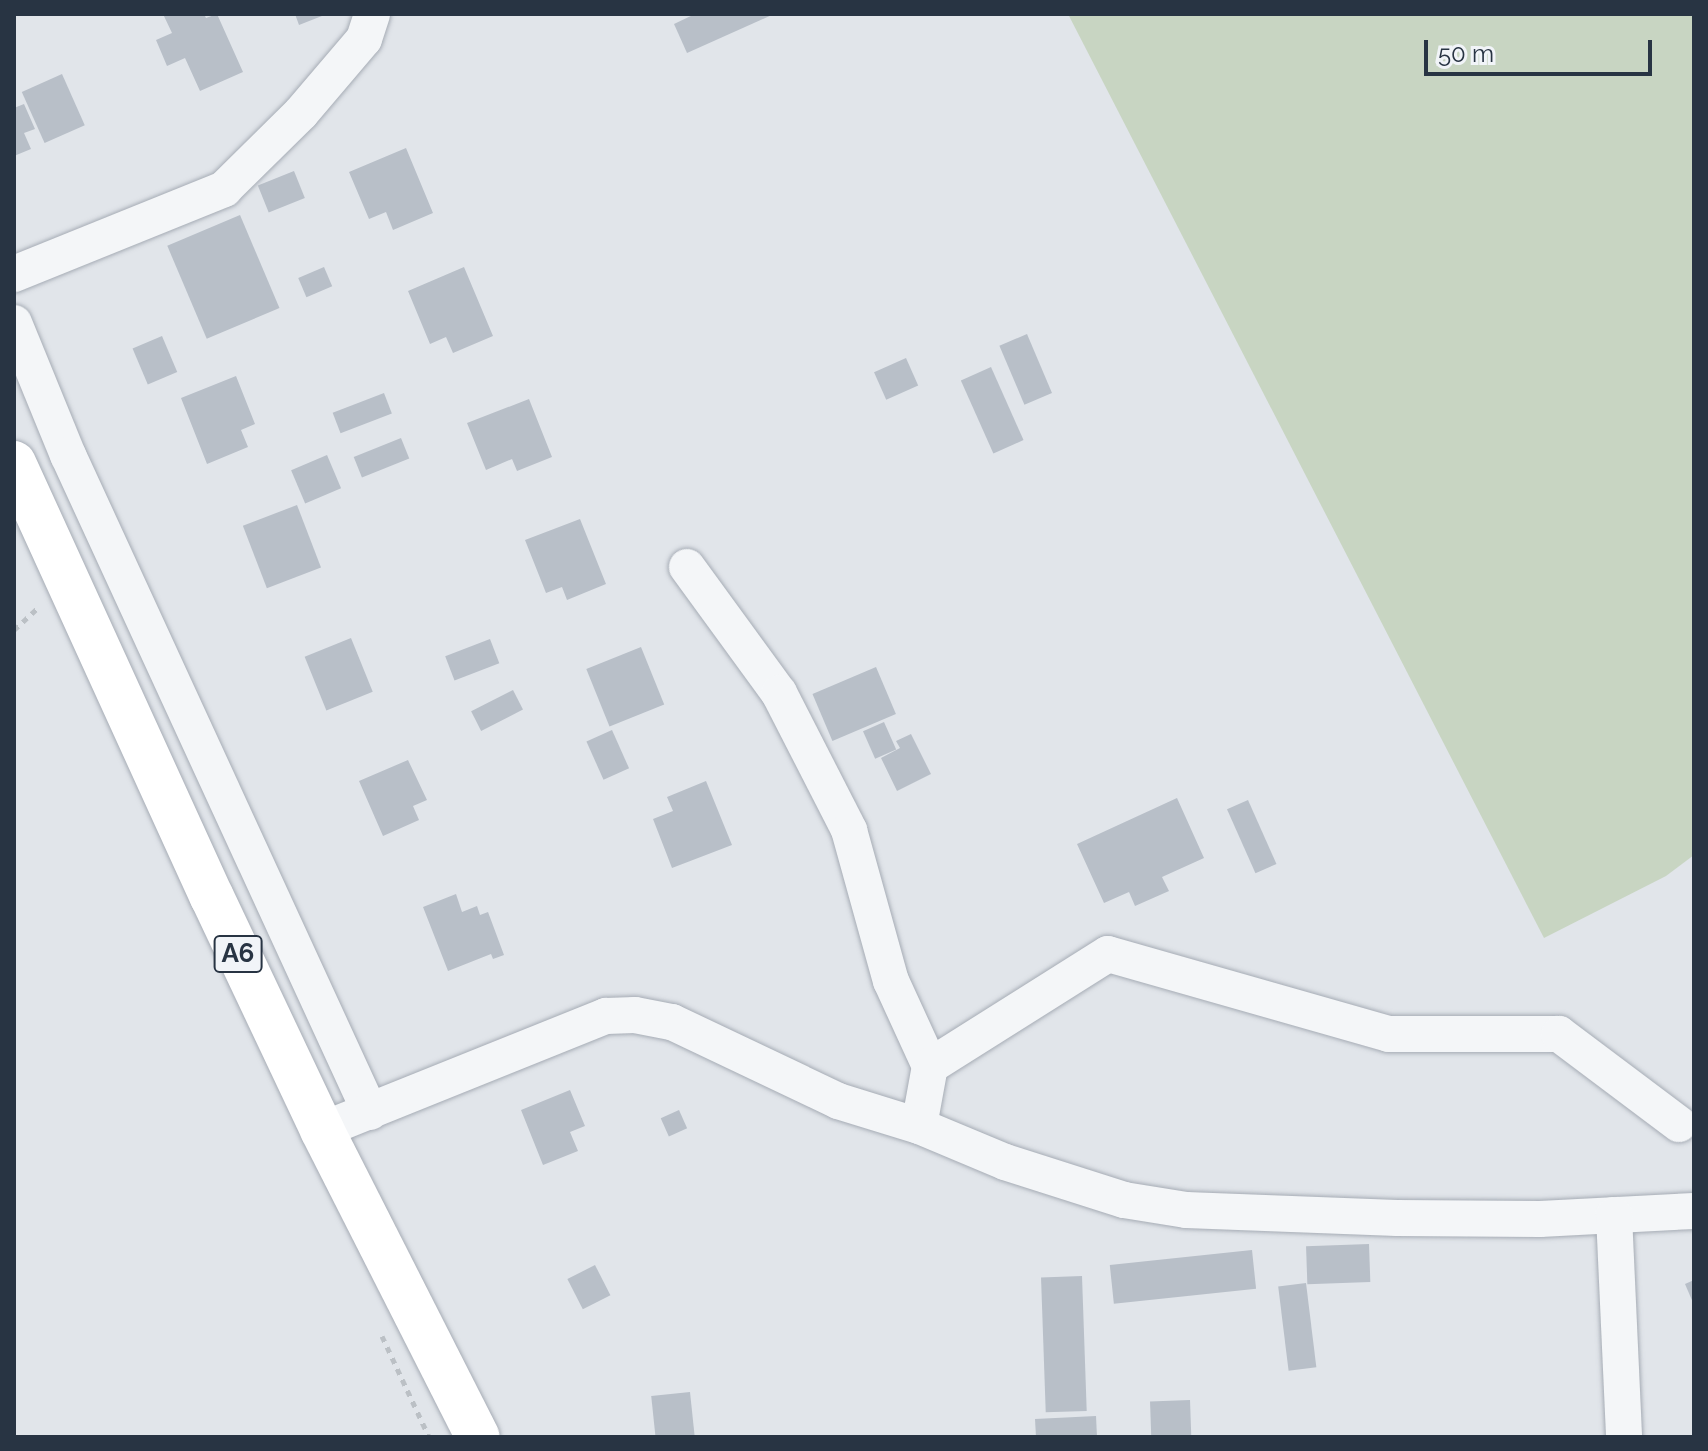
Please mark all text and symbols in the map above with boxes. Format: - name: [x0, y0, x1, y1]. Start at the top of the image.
- scale bar: [1428, 24, 1656, 74]
- text: 50 m: [1438, 39, 1494, 68]
- road number: A6: [212, 932, 264, 976]

